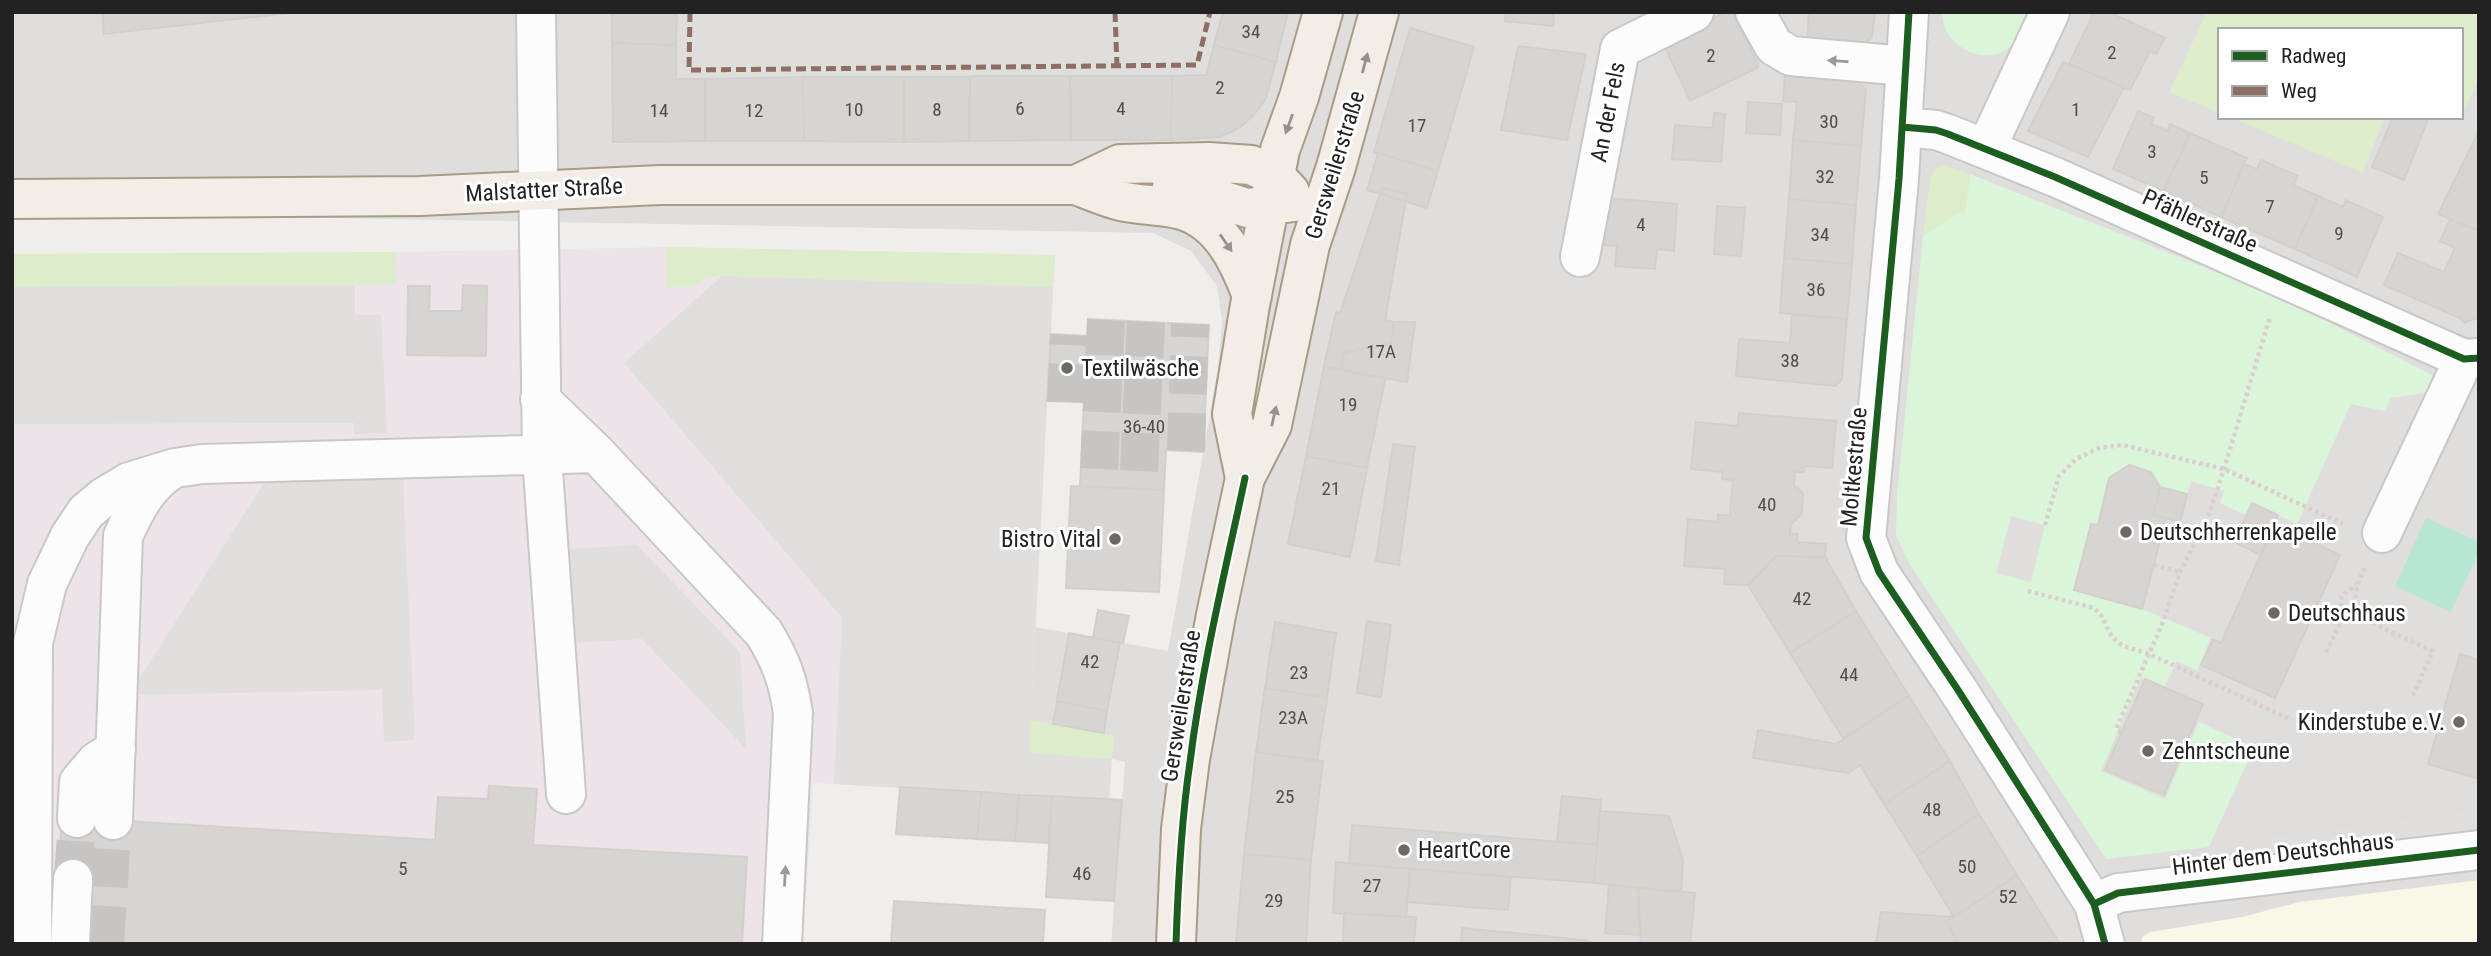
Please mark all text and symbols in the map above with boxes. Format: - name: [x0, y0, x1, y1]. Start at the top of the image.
- house number: 34: [1242, 20, 1260, 43]
- legend: [2218, 28, 2463, 119]
- house number: 2: [2107, 41, 2117, 64]
- house number: 2: [1706, 44, 1716, 67]
- text: Radweg: [2281, 44, 2346, 68]
- one-way arrow: [1360, 52, 1371, 74]
- one-way arrow: [1827, 55, 1849, 66]
- street label: An der Fels: [1585, 60, 1631, 164]
- house number: 2: [1215, 76, 1225, 99]
- text: Weg: [2281, 79, 2317, 103]
- street label: Gersweilerstraße: [1300, 88, 1370, 242]
- house number: 6: [1015, 97, 1025, 120]
- house number: 4: [1116, 97, 1126, 120]
- house number: 10: [845, 98, 863, 121]
- house number: 8: [932, 98, 942, 121]
- house number: 1: [2071, 98, 2081, 121]
- house number: 14: [650, 99, 668, 122]
- house number: 12: [745, 99, 763, 122]
- house number: 30: [1820, 110, 1838, 133]
- one-way arrow: [1284, 114, 1295, 135]
- house number: 17: [1408, 114, 1426, 137]
- house number: 3: [2147, 140, 2157, 163]
- house number: 32: [1816, 165, 1834, 188]
- house number: 5: [2199, 166, 2209, 189]
- street label: Malstatter Straße: [465, 172, 623, 208]
- street label: Pfählerstraße: [2138, 184, 2262, 258]
- house number: 7: [2265, 195, 2275, 218]
- house number: 4: [1636, 213, 1646, 236]
- house number: 9: [2334, 222, 2344, 245]
- house number: 34: [1811, 223, 1829, 246]
- one-way arrow: [1219, 234, 1233, 253]
- house number: 36: [1807, 278, 1825, 301]
- house number: 17A: [1366, 340, 1396, 363]
- house number: 38: [1781, 349, 1799, 372]
- place label: Textilwäsche: [1081, 355, 1199, 382]
- marker: Textilwäsche: [1059, 360, 1075, 376]
- house number: 19: [1339, 393, 1357, 416]
- one-way arrow: [1268, 405, 1279, 427]
- street label: Moltkestraße: [1835, 406, 1873, 528]
- house number: 36-40: [1123, 415, 1165, 438]
- house number: 21: [1322, 477, 1340, 500]
- house number: 40: [1758, 493, 1776, 516]
- place label: Deutschherrenkapelle: [2140, 519, 2337, 546]
- marker: Deutschherrenkapelle: [2118, 524, 2134, 540]
- place label: Bistro Vital: [1001, 526, 1101, 553]
- marker: Bistro Vital: [1107, 531, 1123, 547]
- house number: 42: [1793, 587, 1811, 610]
- place label: Deutschhaus: [2288, 600, 2406, 627]
- marker: Deutschhaus: [2266, 605, 2282, 621]
- street label: Gersweilerstraße: [1156, 628, 1206, 784]
- house number: 42: [1081, 650, 1099, 673]
- house number: 23: [1290, 661, 1308, 684]
- house number: 44: [1840, 663, 1858, 686]
- house number: 23A: [1278, 706, 1308, 729]
- place label: Kinderstube e.V.: [2298, 709, 2445, 736]
- marker: Kinderstube e.V.: [2451, 714, 2467, 730]
- place label: Zehntscheune: [2162, 738, 2290, 765]
- marker: Zehntscheune: [2140, 743, 2156, 759]
- house number: 25: [1276, 785, 1294, 808]
- house number: 48: [1923, 798, 1941, 821]
- street label: Hinter dem Deutschhaus: [2171, 827, 2395, 881]
- place label: HeartCore: [1418, 837, 1511, 864]
- marker: HeartCore: [1396, 842, 1412, 858]
- house number: 50: [1958, 855, 1976, 878]
- house number: 5: [398, 857, 408, 880]
- house number: 46: [1073, 862, 1091, 885]
- one-way arrow: [780, 864, 791, 886]
- house number: 27: [1363, 874, 1381, 897]
- house number: 52: [1999, 885, 2017, 908]
- house number: 29: [1265, 889, 1283, 912]

